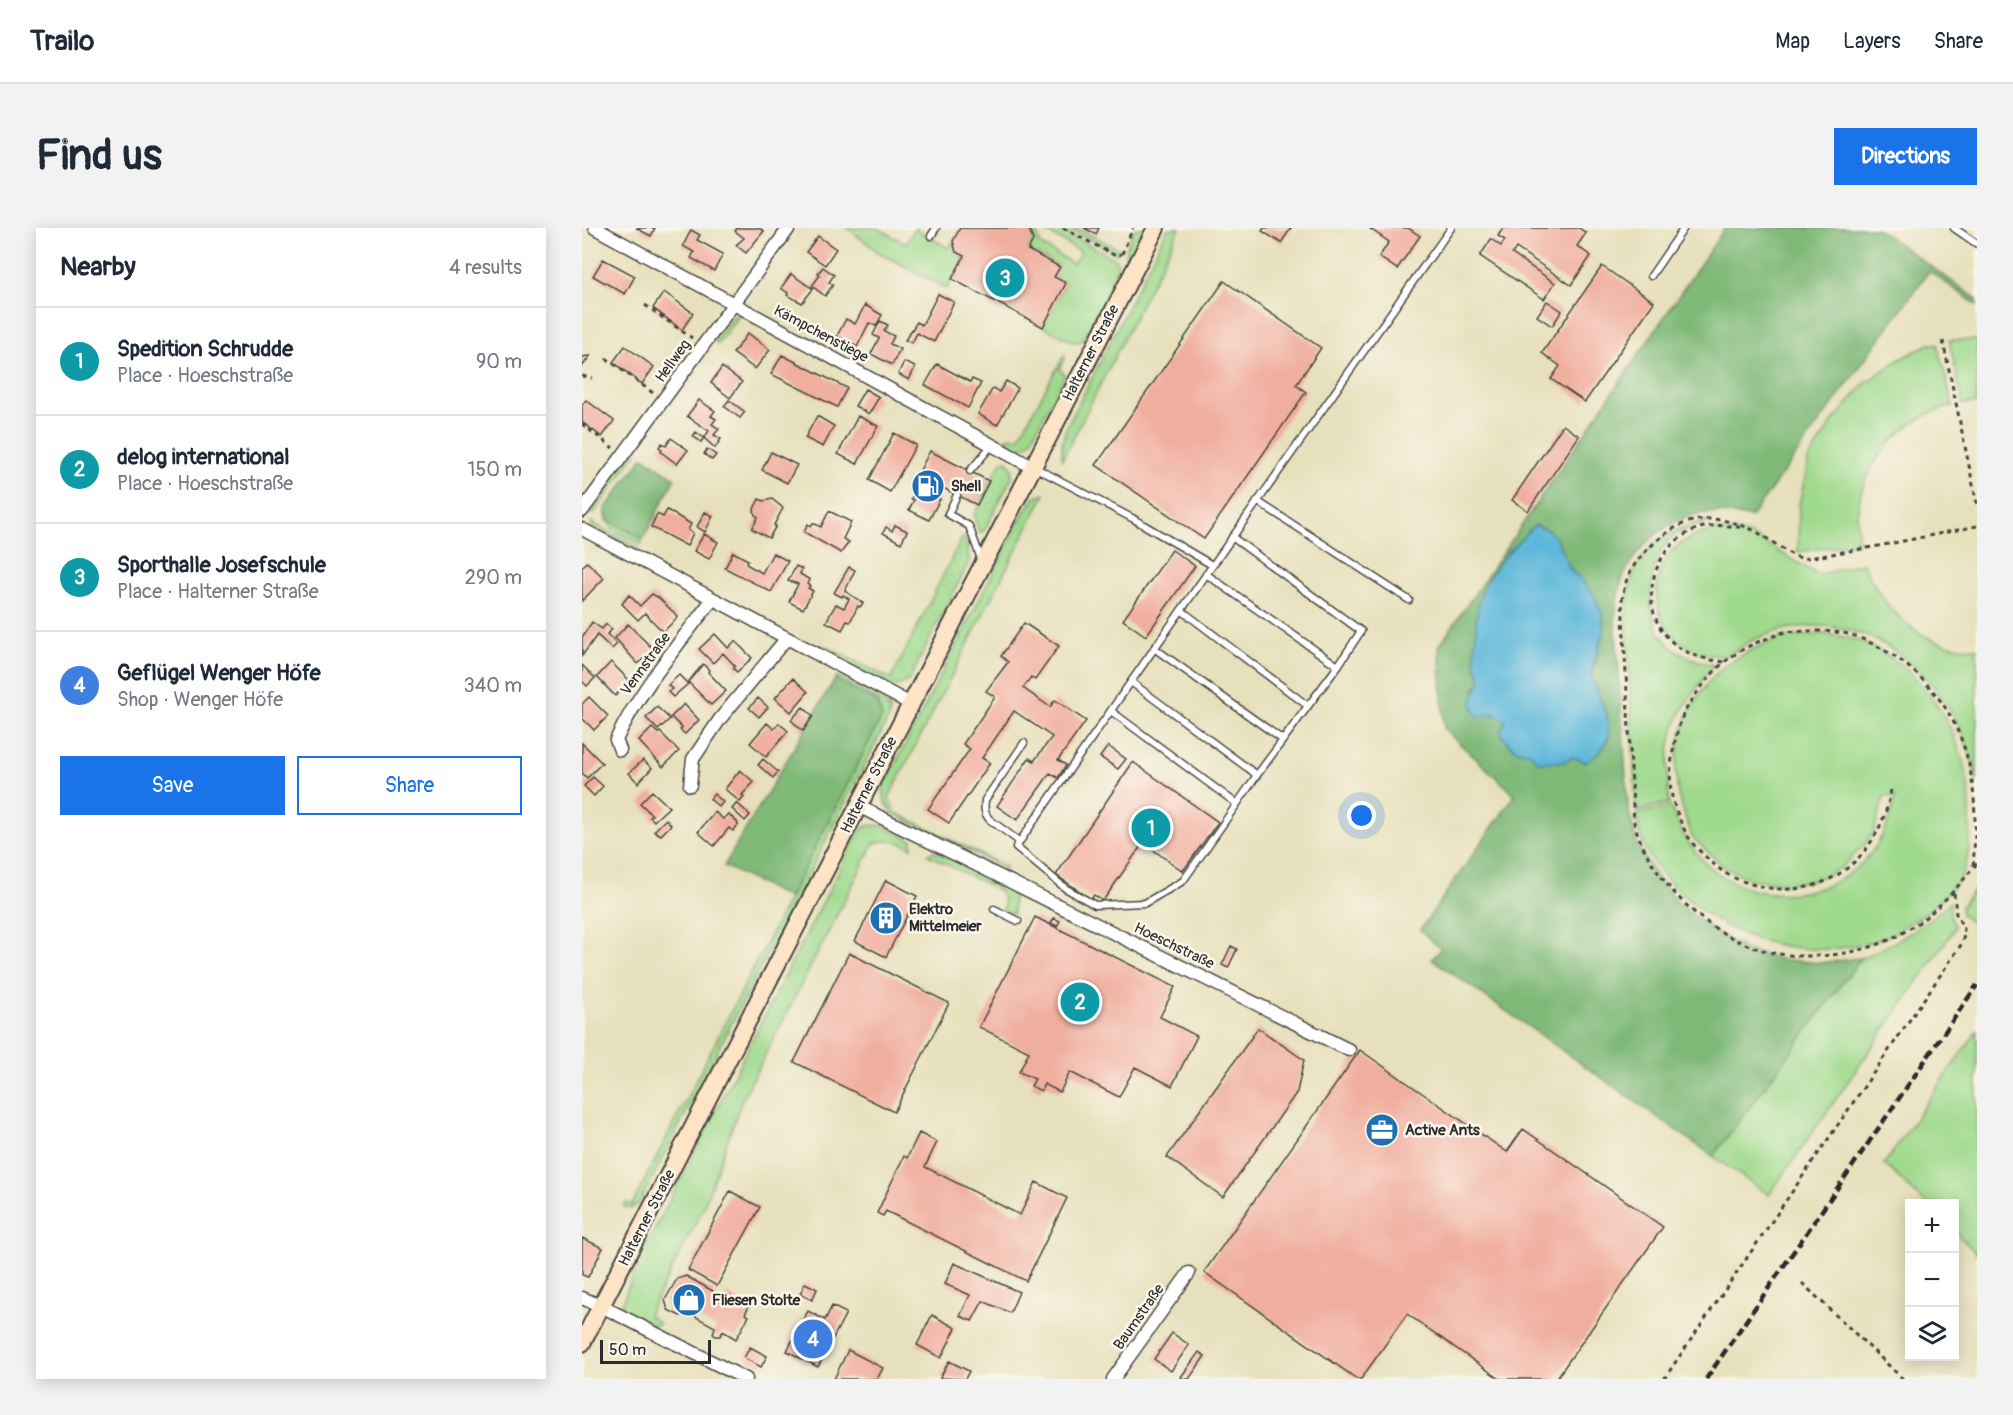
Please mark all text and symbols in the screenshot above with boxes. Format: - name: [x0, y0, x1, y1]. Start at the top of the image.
- text: Trailo: [30, 24, 94, 59]
- text: Map: [1775, 28, 1810, 55]
- text: Layers: [1843, 28, 1901, 55]
- text: Share: [1934, 28, 1983, 55]
- button: Directions: [1834, 128, 1977, 185]
- text: Find us: [36, 130, 162, 182]
- text: Nearby: [60, 251, 136, 283]
- text: 4 results: [449, 255, 522, 280]
- pin: 3: [986, 256, 1024, 300]
- street label: Kämpchenstiege: [771, 301, 872, 367]
- street label: Halterner Straße: [1058, 301, 1124, 405]
- text: Spedition Schrudde: [117, 335, 293, 363]
- street label: Hellweg: [651, 336, 695, 386]
- text: 1: [76, 349, 83, 374]
- text: 90 m: [476, 349, 522, 374]
- text: Place · Hoeschstraße: [117, 363, 293, 388]
- text: delog international: [117, 443, 290, 471]
- text: 2: [74, 457, 85, 482]
- text: 150 m: [468, 457, 522, 482]
- fuel station icon: Shell: [910, 468, 946, 504]
- text: Place · Hoeschstraße: [117, 471, 293, 496]
- place label: Shell: [951, 477, 981, 496]
- text: Sporthalle Josefschule: [117, 551, 326, 579]
- text: 3: [74, 565, 85, 590]
- text: 290 m: [465, 565, 522, 590]
- text: Place · Halterner Straße: [117, 579, 319, 604]
- street label: Vennstraße: [617, 628, 676, 699]
- text: Geflügel Wenger Höfe: [117, 659, 321, 687]
- text: 4: [74, 673, 85, 698]
- text: 340 m: [463, 673, 522, 698]
- text: Shop · Wenger Höfe: [117, 687, 283, 712]
- street label: Halterner Straße: [836, 733, 902, 837]
- button: Save: [60, 756, 285, 815]
- button: Share: [297, 756, 522, 815]
- your location: [1347, 801, 1376, 830]
- pin: 1: [1132, 806, 1170, 850]
- building icon: Elektro Mittelmeier: [868, 900, 904, 936]
- place label: Elektro Mittelmeier: [909, 900, 982, 936]
- street label: Hoeschstraße: [1131, 918, 1218, 974]
- pin: 2: [1060, 980, 1100, 1024]
- office icon: Active Ants: [1364, 1112, 1400, 1148]
- place label: Active Ants: [1405, 1121, 1480, 1140]
- street label: Halterner Straße: [614, 1166, 680, 1270]
- map controls: [1905, 1199, 1959, 1361]
- button: +: [1905, 1199, 1959, 1253]
- button: −: [1905, 1253, 1959, 1307]
- street label: Baumstraße: [1109, 1280, 1169, 1354]
- shop icon: Fliesen Stolte: [671, 1282, 707, 1318]
- place label: Fliesen Stolte: [712, 1291, 801, 1310]
- button: layers: [1905, 1307, 1959, 1361]
- pin: 4: [794, 1316, 832, 1362]
- scale bar: [600, 1337, 711, 1364]
- text: 50 m: [609, 1340, 646, 1360]

